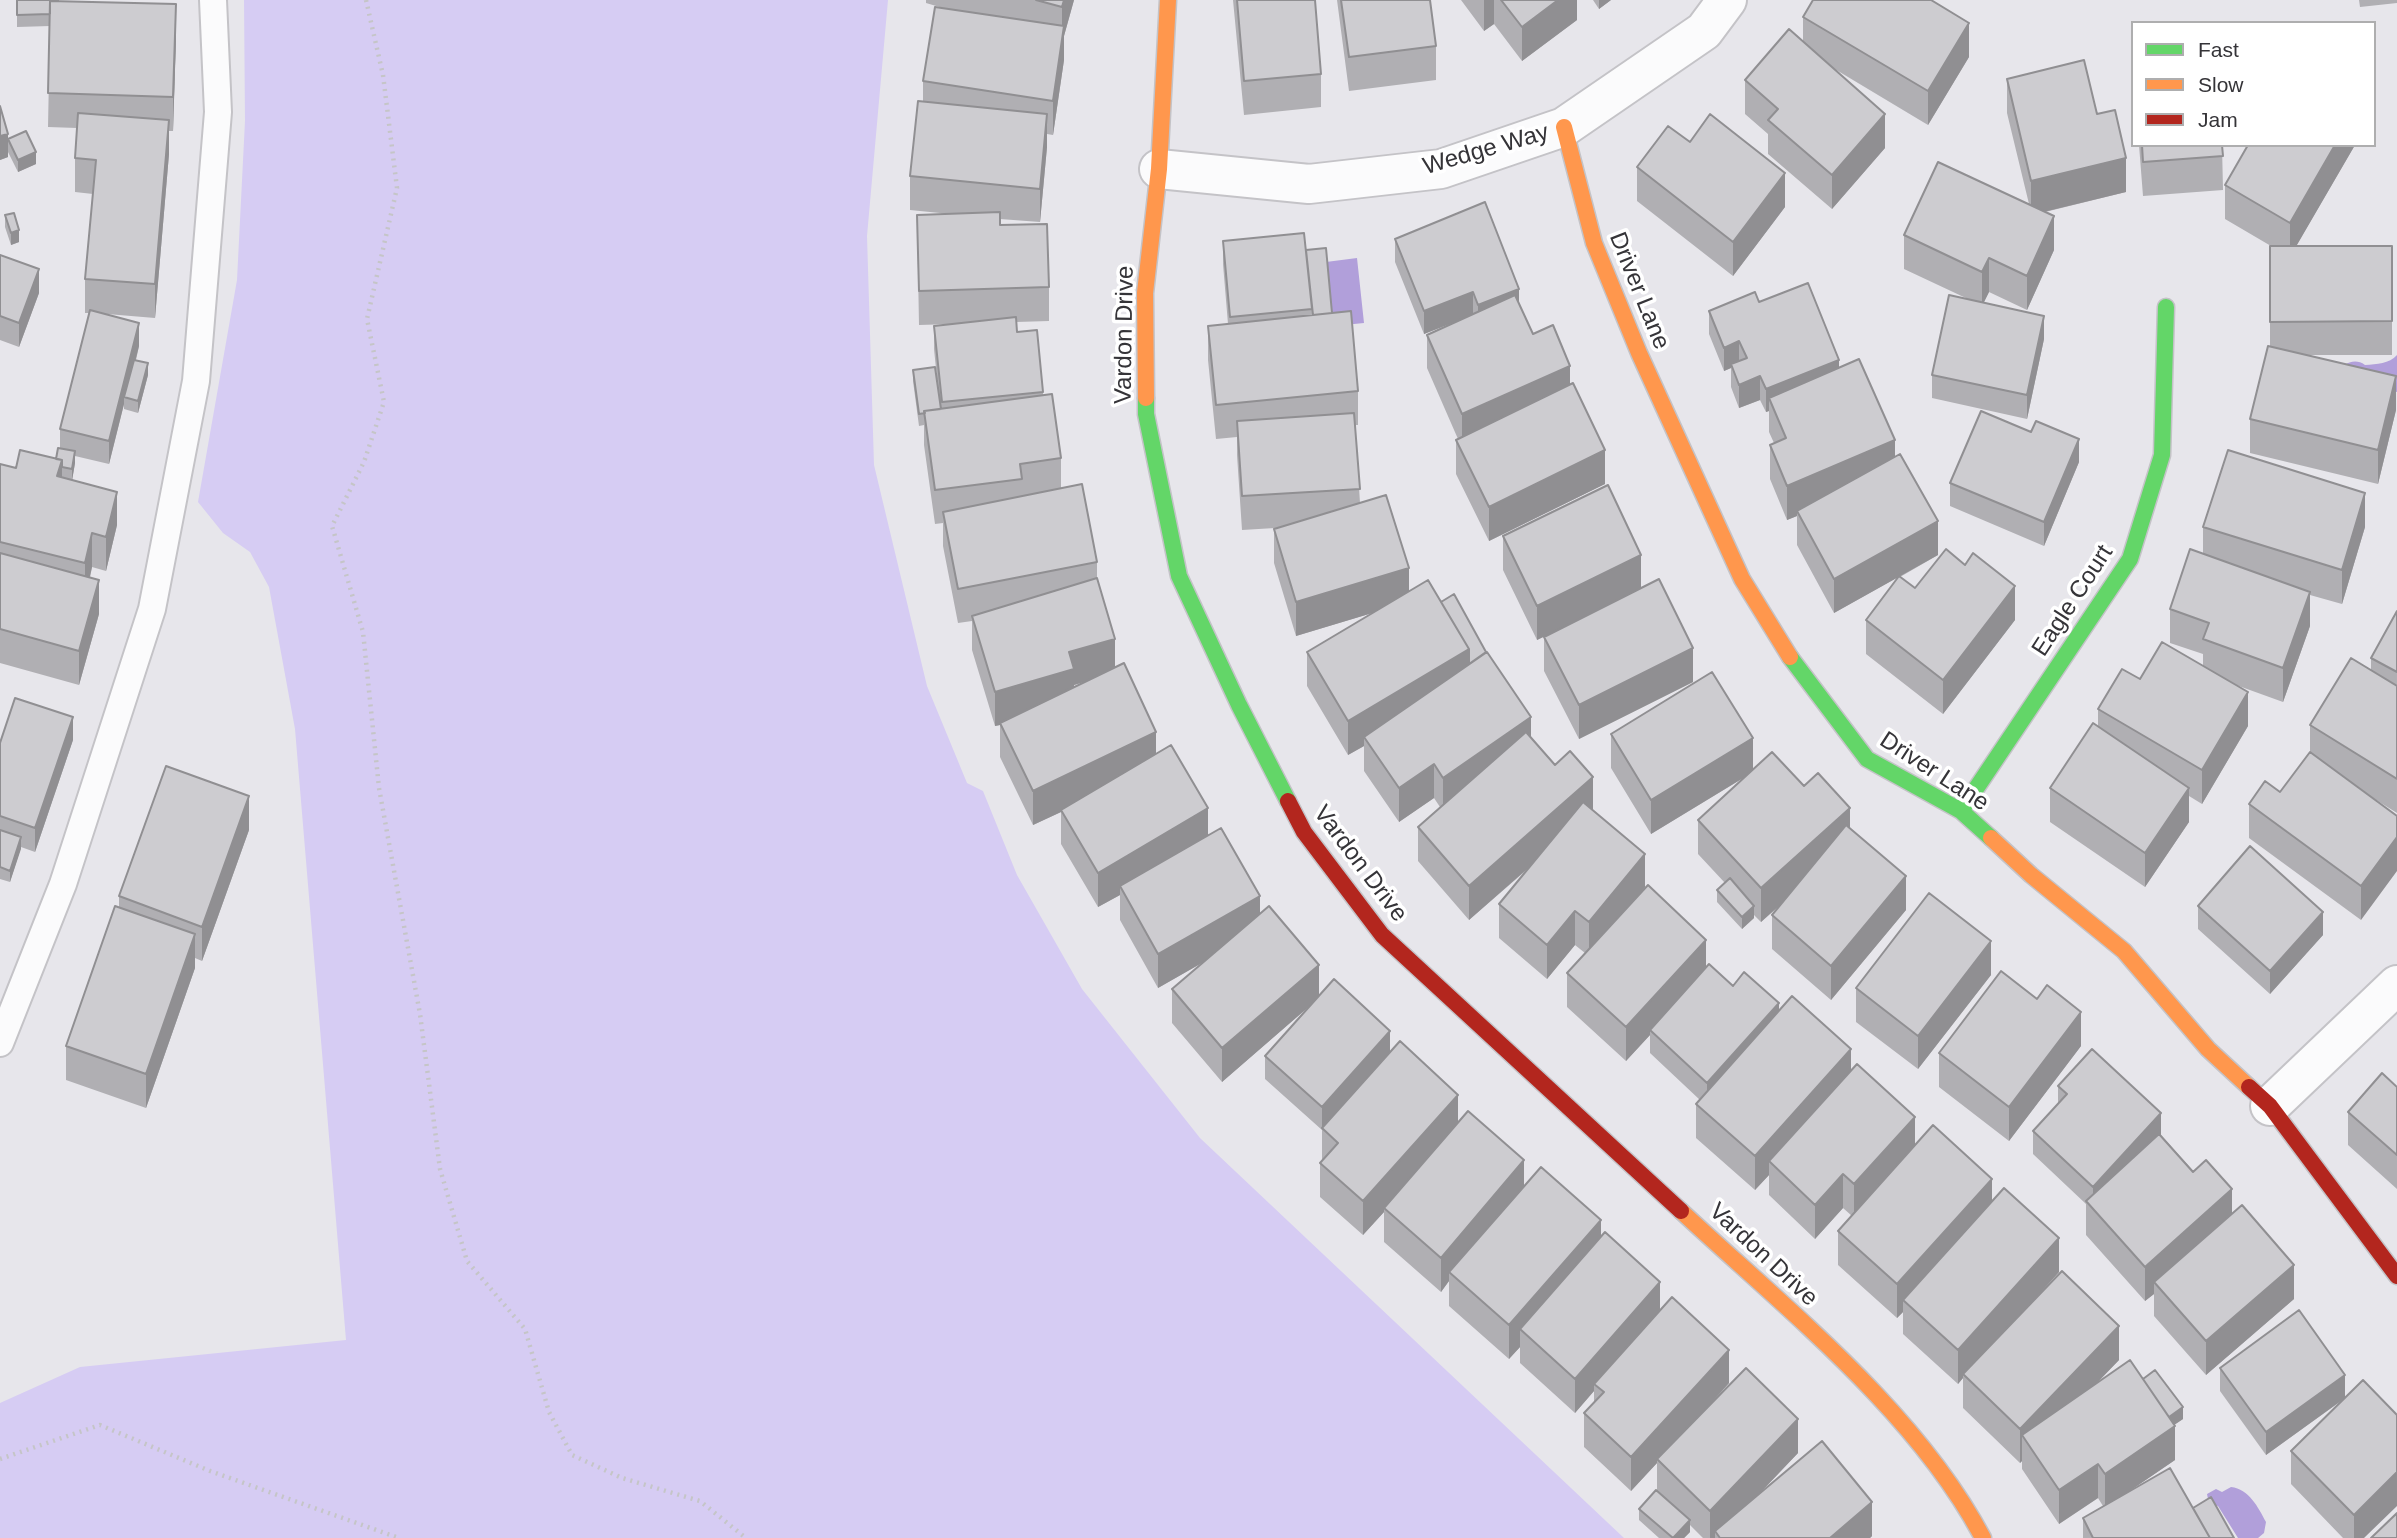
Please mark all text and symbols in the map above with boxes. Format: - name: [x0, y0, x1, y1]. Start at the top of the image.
- legend: [2131, 21, 2376, 147]
- text: Fast: [2198, 38, 2239, 61]
- text: Slow: [2198, 73, 2244, 96]
- text: Jam: [2198, 108, 2238, 131]
- street label: Wedge Way: [1420, 118, 1552, 182]
- street label: Driver Lane: [1602, 228, 1676, 354]
- street label: Vardon Drive: [1109, 266, 1141, 404]
- street label: Eagle Court: [2026, 540, 2120, 662]
- street label: Driver Lane: [1874, 726, 1994, 818]
- street label: Vardon Drive: [1307, 800, 1413, 928]
- street label: Vardon Drive: [1703, 1197, 1823, 1313]

